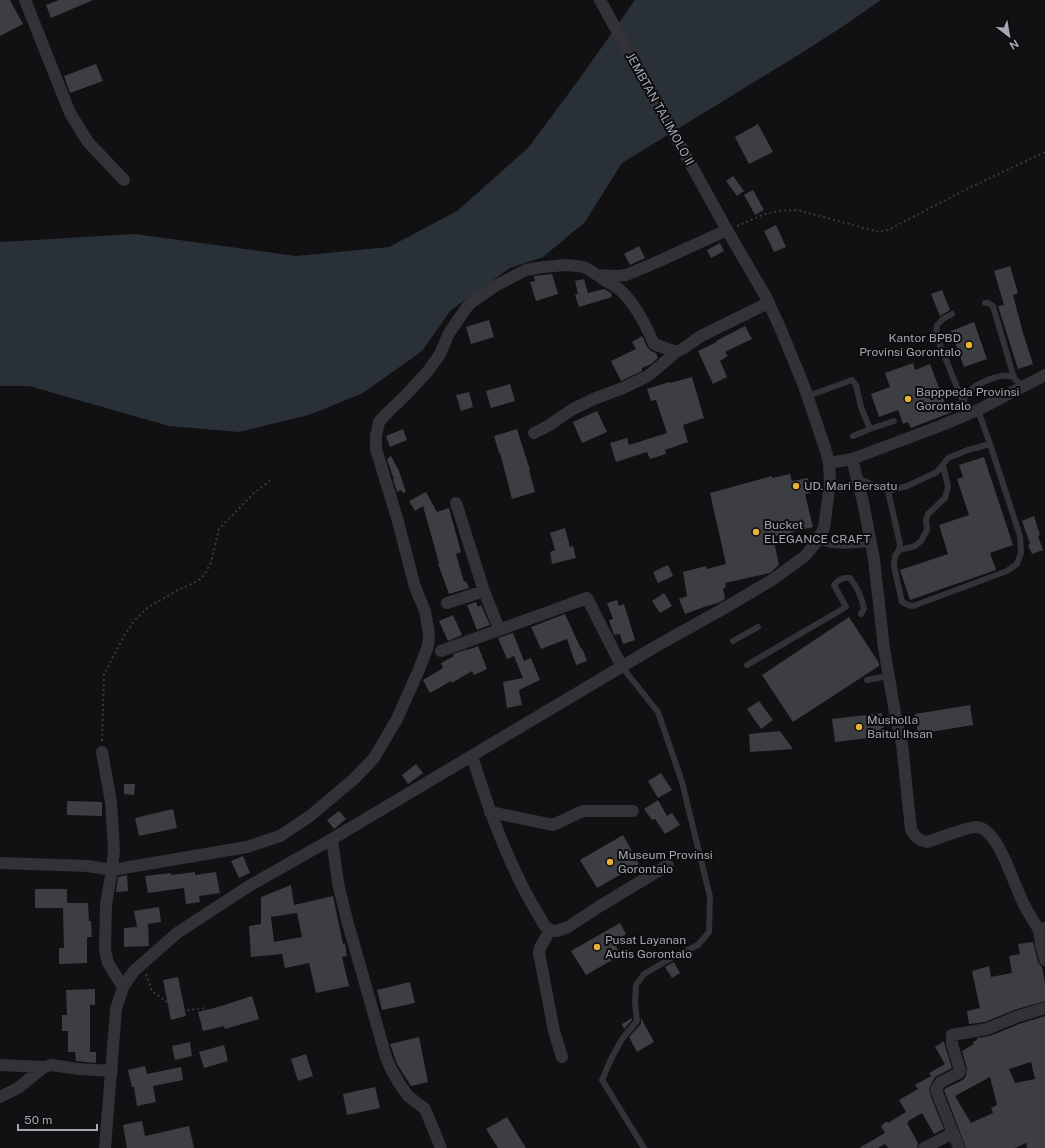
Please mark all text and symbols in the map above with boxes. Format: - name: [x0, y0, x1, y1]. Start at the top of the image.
- north arrow: [989, 16, 1029, 56]
- text: N: [1007, 37, 1021, 52]
- street label: JEMBTAN TALIMOLO II: [623, 50, 697, 168]
- place label: Kantor BPBD Provinsi Gorontalo: [859, 331, 961, 359]
- marker: Kantor BPBD Provinsi Gorontalo: [964, 340, 974, 350]
- place label: Bapppeda Provinsi Gorontalo: [916, 385, 1020, 413]
- marker: Bapppeda Provinsi Gorontalo: [903, 394, 913, 404]
- place label: UD. Mari Bersatu: [804, 479, 898, 493]
- marker: UD. Mari Bersatu: [791, 481, 801, 491]
- place label: Bucket ELEGANCE CRAFT: [764, 518, 870, 546]
- marker: Bucket ELEGANCE CRAFT: [751, 527, 761, 537]
- place label: Musholla Baitul Ihsan: [867, 713, 933, 741]
- marker: Musholla Baitul Ihsan: [854, 722, 864, 732]
- place label: Museum Provinsi Gorontalo: [618, 848, 713, 876]
- marker: Museum Provinsi Gorontalo: [605, 857, 615, 867]
- place label: Pusat Layanan Autis Gorontalo: [605, 933, 692, 961]
- marker: Pusat Layanan Autis Gorontalo: [592, 942, 602, 952]
- scale bar: [18, 1106, 97, 1132]
- text: 50 m: [24, 1113, 52, 1127]

